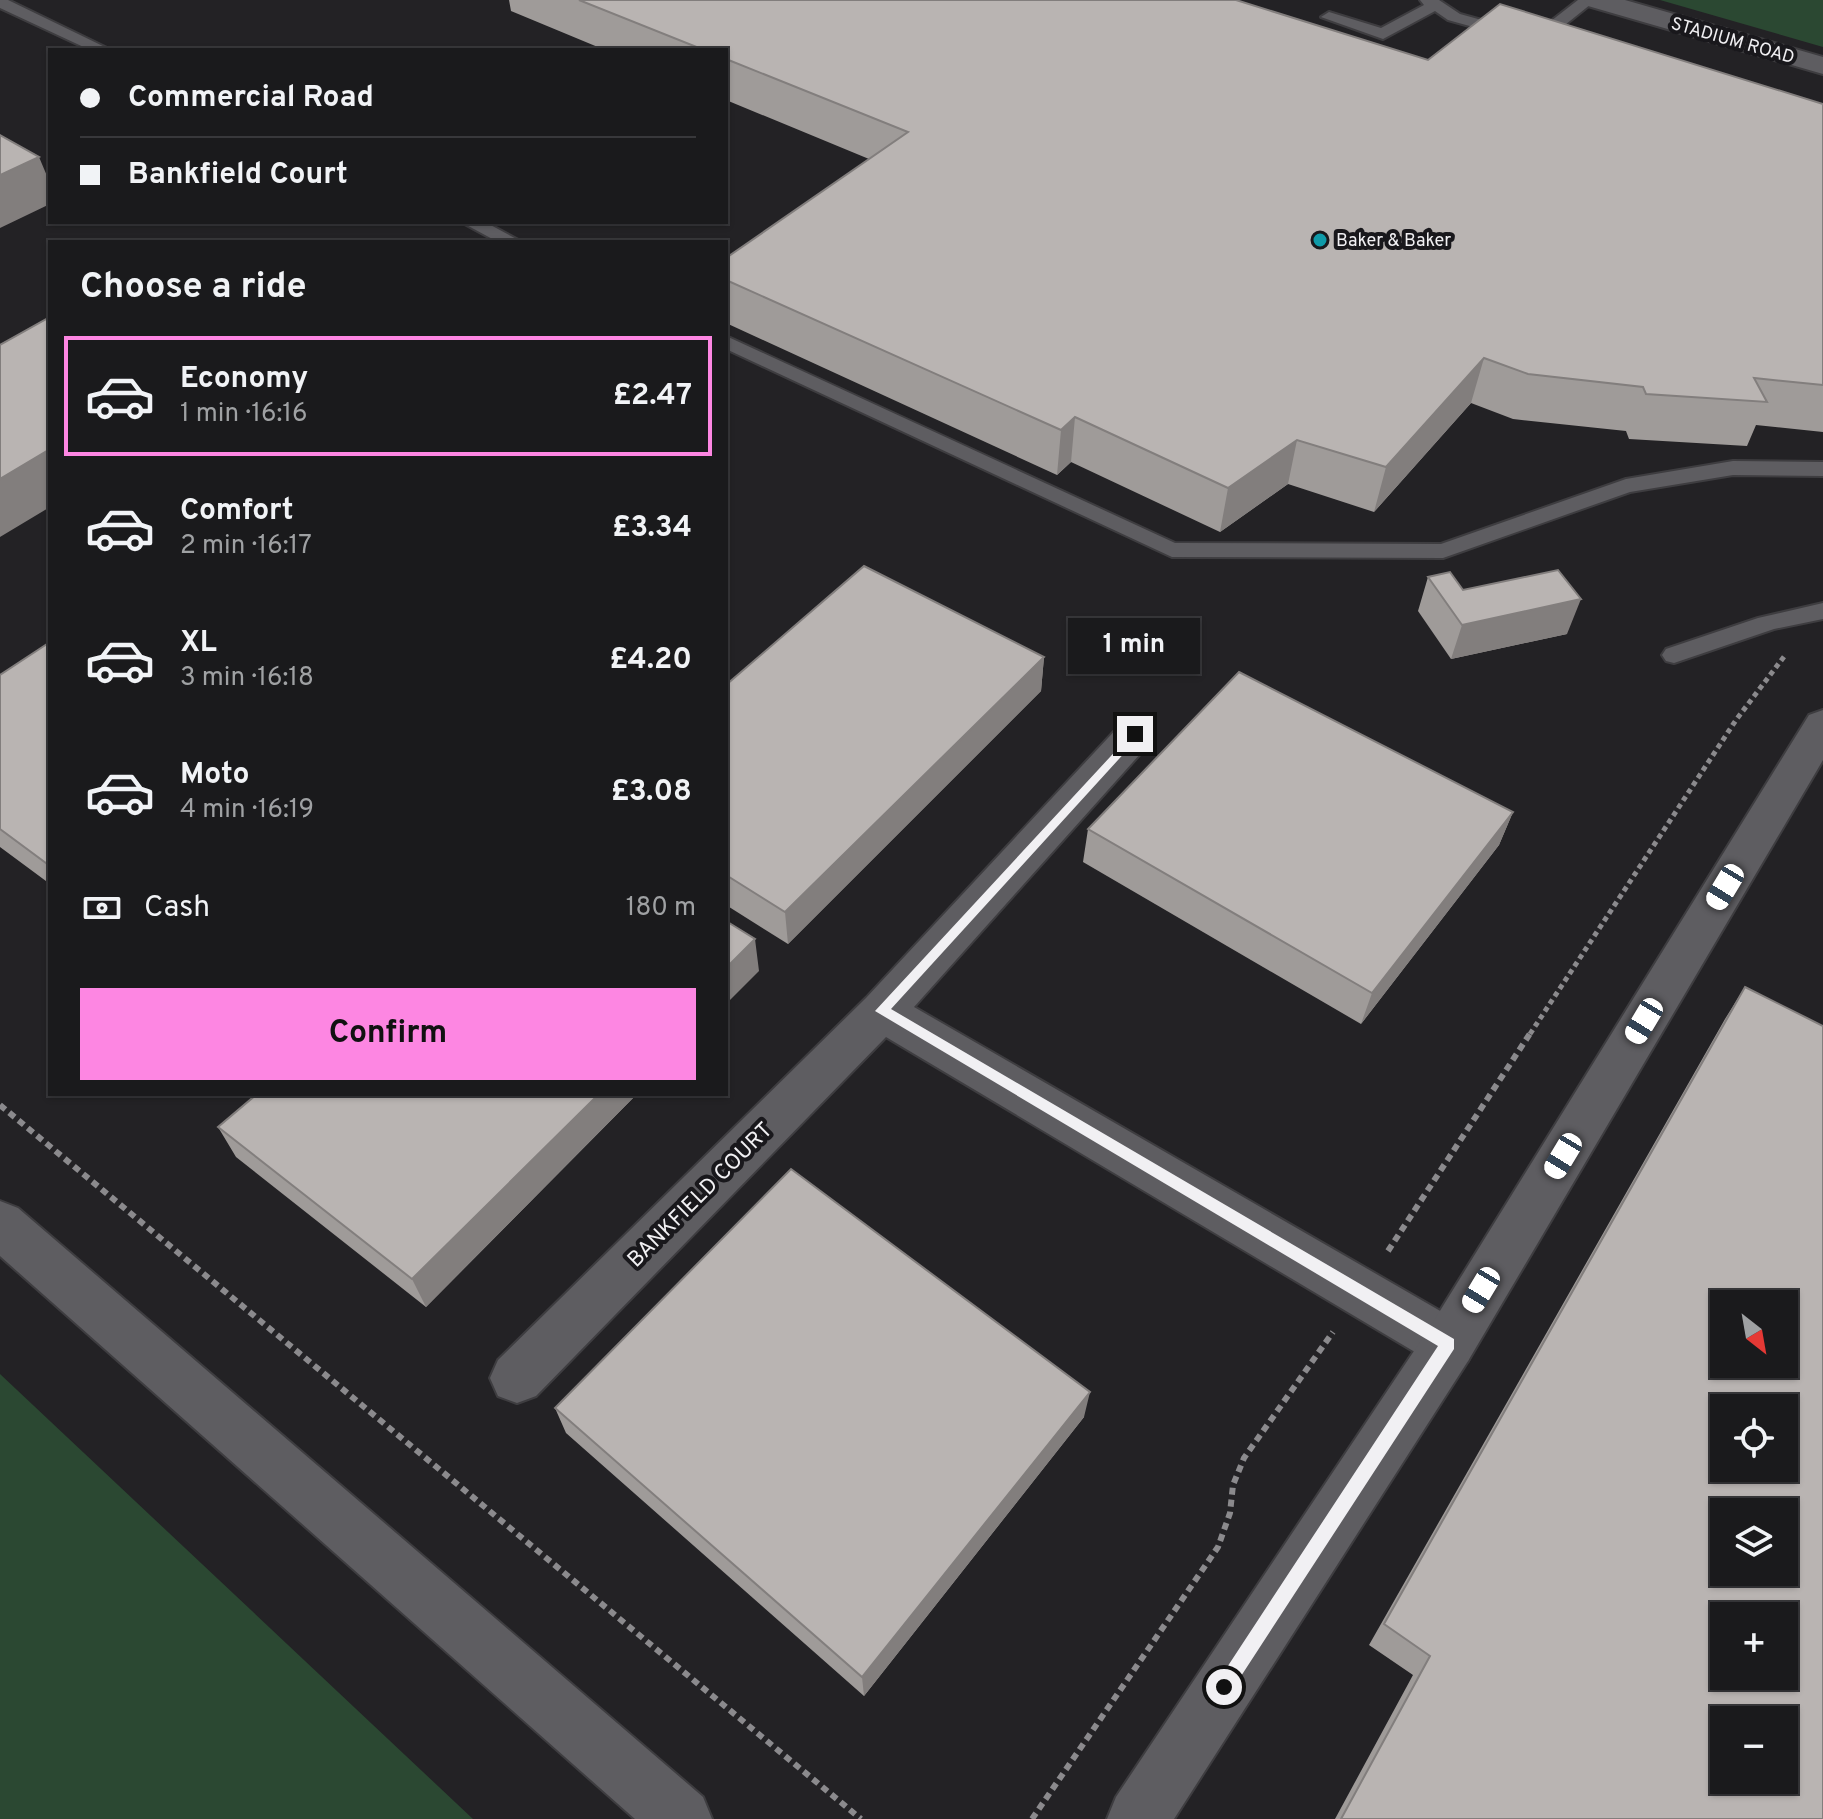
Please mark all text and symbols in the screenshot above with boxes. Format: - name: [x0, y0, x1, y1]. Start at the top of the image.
- street label: STADIUM ROAD: [1668, 13, 1797, 70]
- text: Commercial Road: [128, 80, 374, 117]
- text: Bankfield Court: [128, 157, 348, 194]
- place label: Baker & Baker: [1336, 230, 1451, 253]
- marker: Baker & Baker: [1311, 231, 1329, 249]
- text: Choose a ride: [80, 265, 306, 311]
- icon: car: [84, 360, 156, 432]
- text: Economy: [180, 361, 308, 398]
- text: £2.47: [613, 378, 692, 415]
- text: 1 min · 16:16: [180, 398, 308, 431]
- icon: car: [84, 492, 156, 564]
- text: Comfort: [180, 493, 293, 530]
- text: £3.34: [612, 510, 692, 547]
- text: 2 min · 16:17: [180, 530, 312, 563]
- callout: 1 min: [1069, 618, 1201, 674]
- icon: car: [84, 624, 156, 696]
- text: XL: [180, 625, 217, 662]
- text: 1 min: [1103, 629, 1165, 662]
- text: £4.20: [609, 642, 692, 679]
- text: 3 min · 16:18: [180, 662, 314, 695]
- route end: [1117, 716, 1153, 752]
- icon: car: [84, 756, 156, 828]
- text: Moto: [180, 757, 250, 794]
- text: £3.08: [611, 774, 692, 811]
- text: 4 min · 16:19: [180, 794, 314, 827]
- car: [1702, 860, 1748, 914]
- icon: cash: [80, 886, 124, 930]
- text: Cash: [144, 890, 210, 927]
- text: 180 m: [626, 892, 696, 925]
- button: Confirm: [80, 988, 696, 1080]
- car: [1621, 994, 1667, 1048]
- street label: BANKFIELD COURT: [623, 1118, 779, 1274]
- car: [1540, 1129, 1586, 1183]
- car: [1458, 1263, 1504, 1317]
- north arrow: [1710, 1290, 1798, 1378]
- map controls: [1710, 1290, 1798, 1794]
- button: locate: [1710, 1394, 1798, 1482]
- button: layers: [1710, 1498, 1798, 1586]
- button: +: [1710, 1602, 1798, 1690]
- route start: [1206, 1669, 1242, 1705]
- button: −: [1710, 1706, 1798, 1794]

